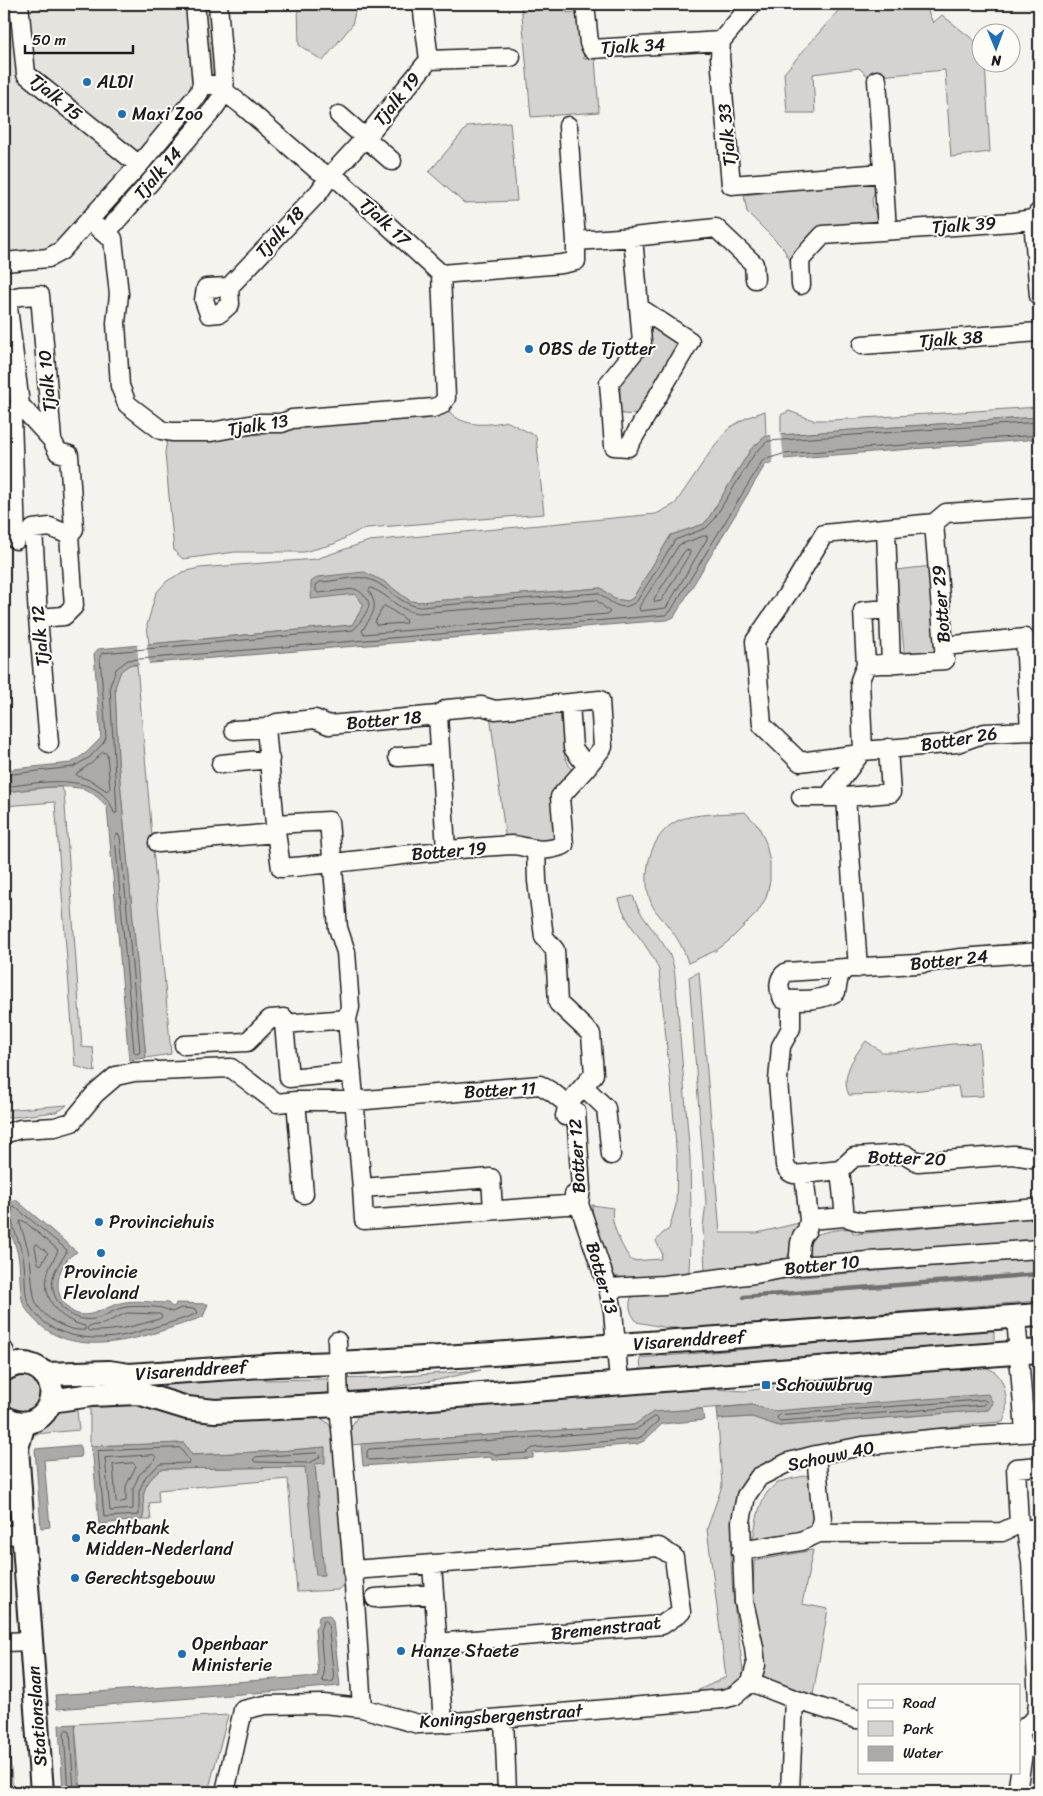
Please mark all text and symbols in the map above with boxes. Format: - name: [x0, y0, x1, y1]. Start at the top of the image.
- scale bar: [25, 22, 132, 54]
- north arrow: [970, 22, 1020, 72]
- text: 50 m: [32, 27, 67, 53]
- street label: Tjalk 34: [600, 28, 666, 64]
- text: N: [991, 48, 1002, 73]
- street label: Tjalk 15: [22, 65, 90, 129]
- street label: Tjalk 19: [365, 65, 429, 133]
- place label: ALDI: [96, 66, 134, 98]
- marker: ALDI: [81, 76, 93, 88]
- place label: Maxi Zoo: [132, 98, 203, 130]
- street label: Tjalk 33: [708, 102, 746, 168]
- marker: Maxi Zoo: [116, 108, 128, 120]
- street label: Tjalk 14: [125, 139, 191, 207]
- street label: Tjalk 17: [352, 189, 420, 256]
- street label: Tjalk 18: [247, 198, 313, 266]
- street label: Tjalk 39: [931, 207, 997, 243]
- street label: Tjalk 38: [918, 321, 984, 357]
- place label: OBS de Tjotter: [539, 333, 657, 365]
- marker: OBS de Tjotter: [523, 343, 535, 355]
- street label: Tjalk 10: [28, 348, 66, 414]
- street label: Tjalk 13: [225, 404, 291, 446]
- street label: Botter 29: [922, 564, 960, 644]
- street label: Tjalk 12: [21, 604, 59, 668]
- street label: Botter 18: [345, 701, 423, 739]
- street label: Botter 26: [918, 717, 1000, 761]
- street label: Botter 19: [410, 832, 488, 870]
- street label: Botter 24: [908, 940, 990, 980]
- street label: Botter 11: [463, 1072, 537, 1108]
- street label: Botter 12: [559, 1118, 595, 1194]
- street label: Botter 20: [867, 1141, 947, 1175]
- place label: Provinciehuis: [109, 1206, 215, 1238]
- marker: Provinciehuis: [93, 1216, 105, 1228]
- street label: Botter 13: [576, 1238, 628, 1318]
- street label: Botter 10: [783, 1245, 861, 1285]
- marker: Provincie Flevoland: [95, 1247, 107, 1259]
- place label: Provincie Flevoland: [63, 1256, 140, 1309]
- street label: Visarenddreef: [632, 1320, 749, 1360]
- street label: Visarenddreef: [134, 1350, 251, 1390]
- place label: Schouwbrug: [776, 1369, 873, 1401]
- marker: Schouwbrug: [760, 1379, 772, 1391]
- street label: Schouw 40: [785, 1431, 877, 1481]
- place label: Rechtbank Midden-Nederland: [86, 1512, 234, 1565]
- marker: Rechtbank Midden-Nederland: [70, 1532, 82, 1544]
- place label: Gerechtsgebouw: [85, 1562, 216, 1594]
- marker: Gerechtsgebouw: [69, 1572, 81, 1584]
- street label: Bremenstraat: [549, 1606, 663, 1650]
- place label: Openbaar Ministerie: [192, 1628, 272, 1681]
- place label: Hanze Staete: [411, 1635, 519, 1667]
- marker: Hanze Staete: [395, 1645, 407, 1657]
- marker: Openbaar Ministerie: [176, 1648, 188, 1660]
- street label: Stationslaan: [18, 1664, 56, 1767]
- legend: [858, 1684, 1020, 1774]
- text: Road: [903, 1690, 936, 1716]
- street label: Koningsbergenstraat: [418, 1694, 584, 1738]
- text: Park: [903, 1716, 934, 1742]
- text: Water: [903, 1740, 943, 1766]

